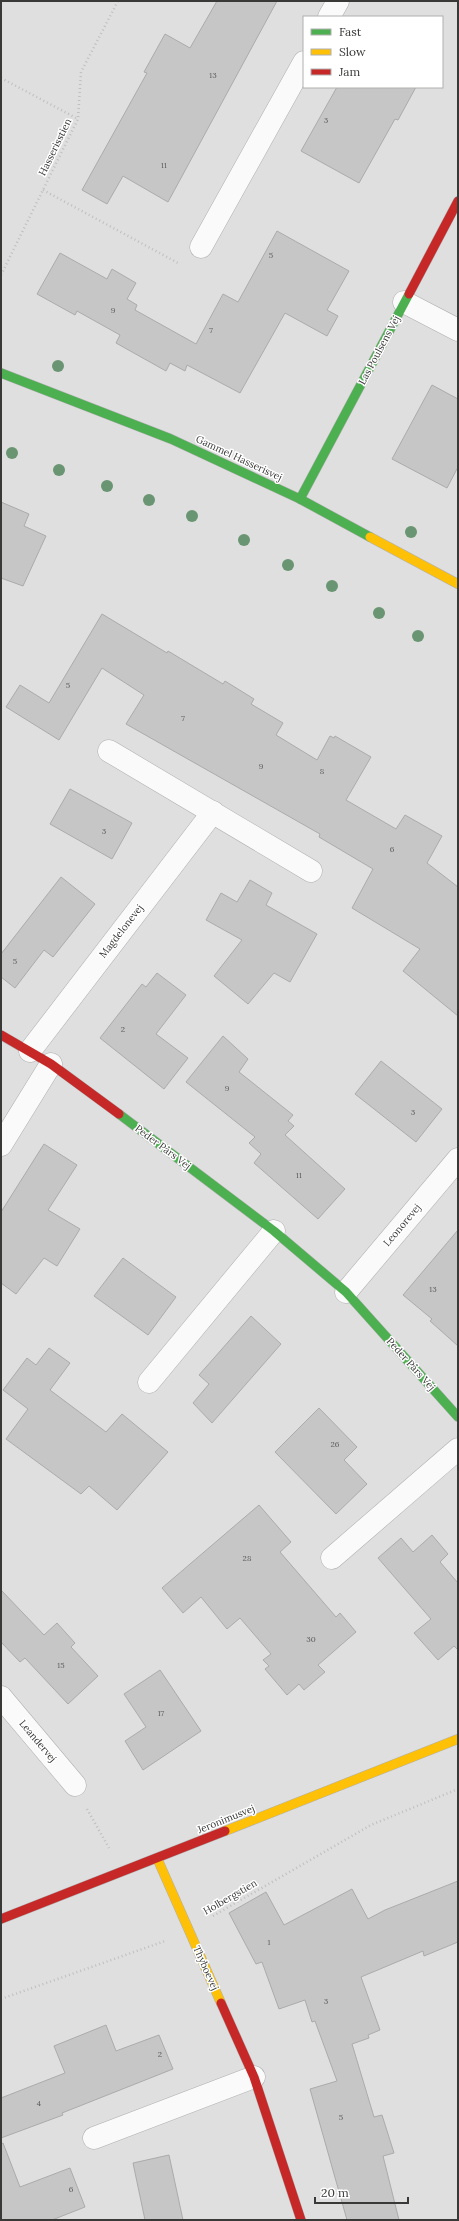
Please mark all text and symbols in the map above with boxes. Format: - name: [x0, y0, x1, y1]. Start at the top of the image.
- legend: [303, 16, 443, 88]
- text: Fast: [339, 24, 362, 39]
- text: Slow: [339, 44, 366, 59]
- text: Jam: [338, 64, 360, 79]
- house number: 13: [209, 70, 217, 80]
- house number: 3: [324, 115, 329, 125]
- street label: Hasserisstien: [36, 116, 74, 178]
- house number: 11: [161, 160, 167, 170]
- house number: 5: [269, 250, 273, 260]
- house number: 9: [111, 305, 116, 315]
- street label: Las Poulsens Vej: [355, 313, 403, 387]
- house number: 7: [209, 325, 213, 335]
- street label: Gammel Hasserisvej: [194, 432, 284, 484]
- house number: 5: [66, 680, 70, 690]
- house number: 7: [181, 713, 185, 723]
- house number: 9: [259, 761, 264, 771]
- house number: 8: [320, 766, 325, 776]
- house number: 3: [102, 826, 107, 836]
- house number: 6: [390, 844, 395, 854]
- street label: Magdelonevej: [96, 902, 146, 960]
- house number: 5: [13, 956, 17, 966]
- house number: 2: [121, 1024, 125, 1034]
- house number: 9: [225, 1083, 230, 1093]
- house number: 3: [411, 1107, 416, 1117]
- street label: Peder Pårs Vej: [132, 1122, 194, 1172]
- house number: 11: [296, 1170, 302, 1180]
- street label: Leonorevej: [380, 1201, 424, 1249]
- house number: 13: [429, 1284, 437, 1294]
- street label: Peder Pårs Vej: [384, 1335, 438, 1393]
- house number: 26: [331, 1439, 340, 1449]
- house number: 28: [243, 1553, 252, 1563]
- house number: 30: [306, 1634, 316, 1644]
- house number: 15: [57, 1660, 65, 1670]
- house number: 17: [158, 1708, 165, 1718]
- street label: Leandervej: [17, 1717, 59, 1765]
- street label: Jeronimusvej: [195, 1802, 257, 1837]
- street label: Holbergstien: [201, 1876, 259, 1918]
- house number: 1: [268, 1937, 271, 1947]
- street label: Thyboevej: [190, 1944, 222, 1992]
- house number: 3: [324, 1996, 329, 2006]
- house number: 2: [158, 2049, 162, 2059]
- house number: 4: [37, 2098, 42, 2108]
- house number: 5: [339, 2112, 343, 2122]
- scale bar: [315, 2179, 408, 2205]
- house number: 6: [69, 2184, 74, 2194]
- text: 20 m: [321, 2185, 349, 2200]

